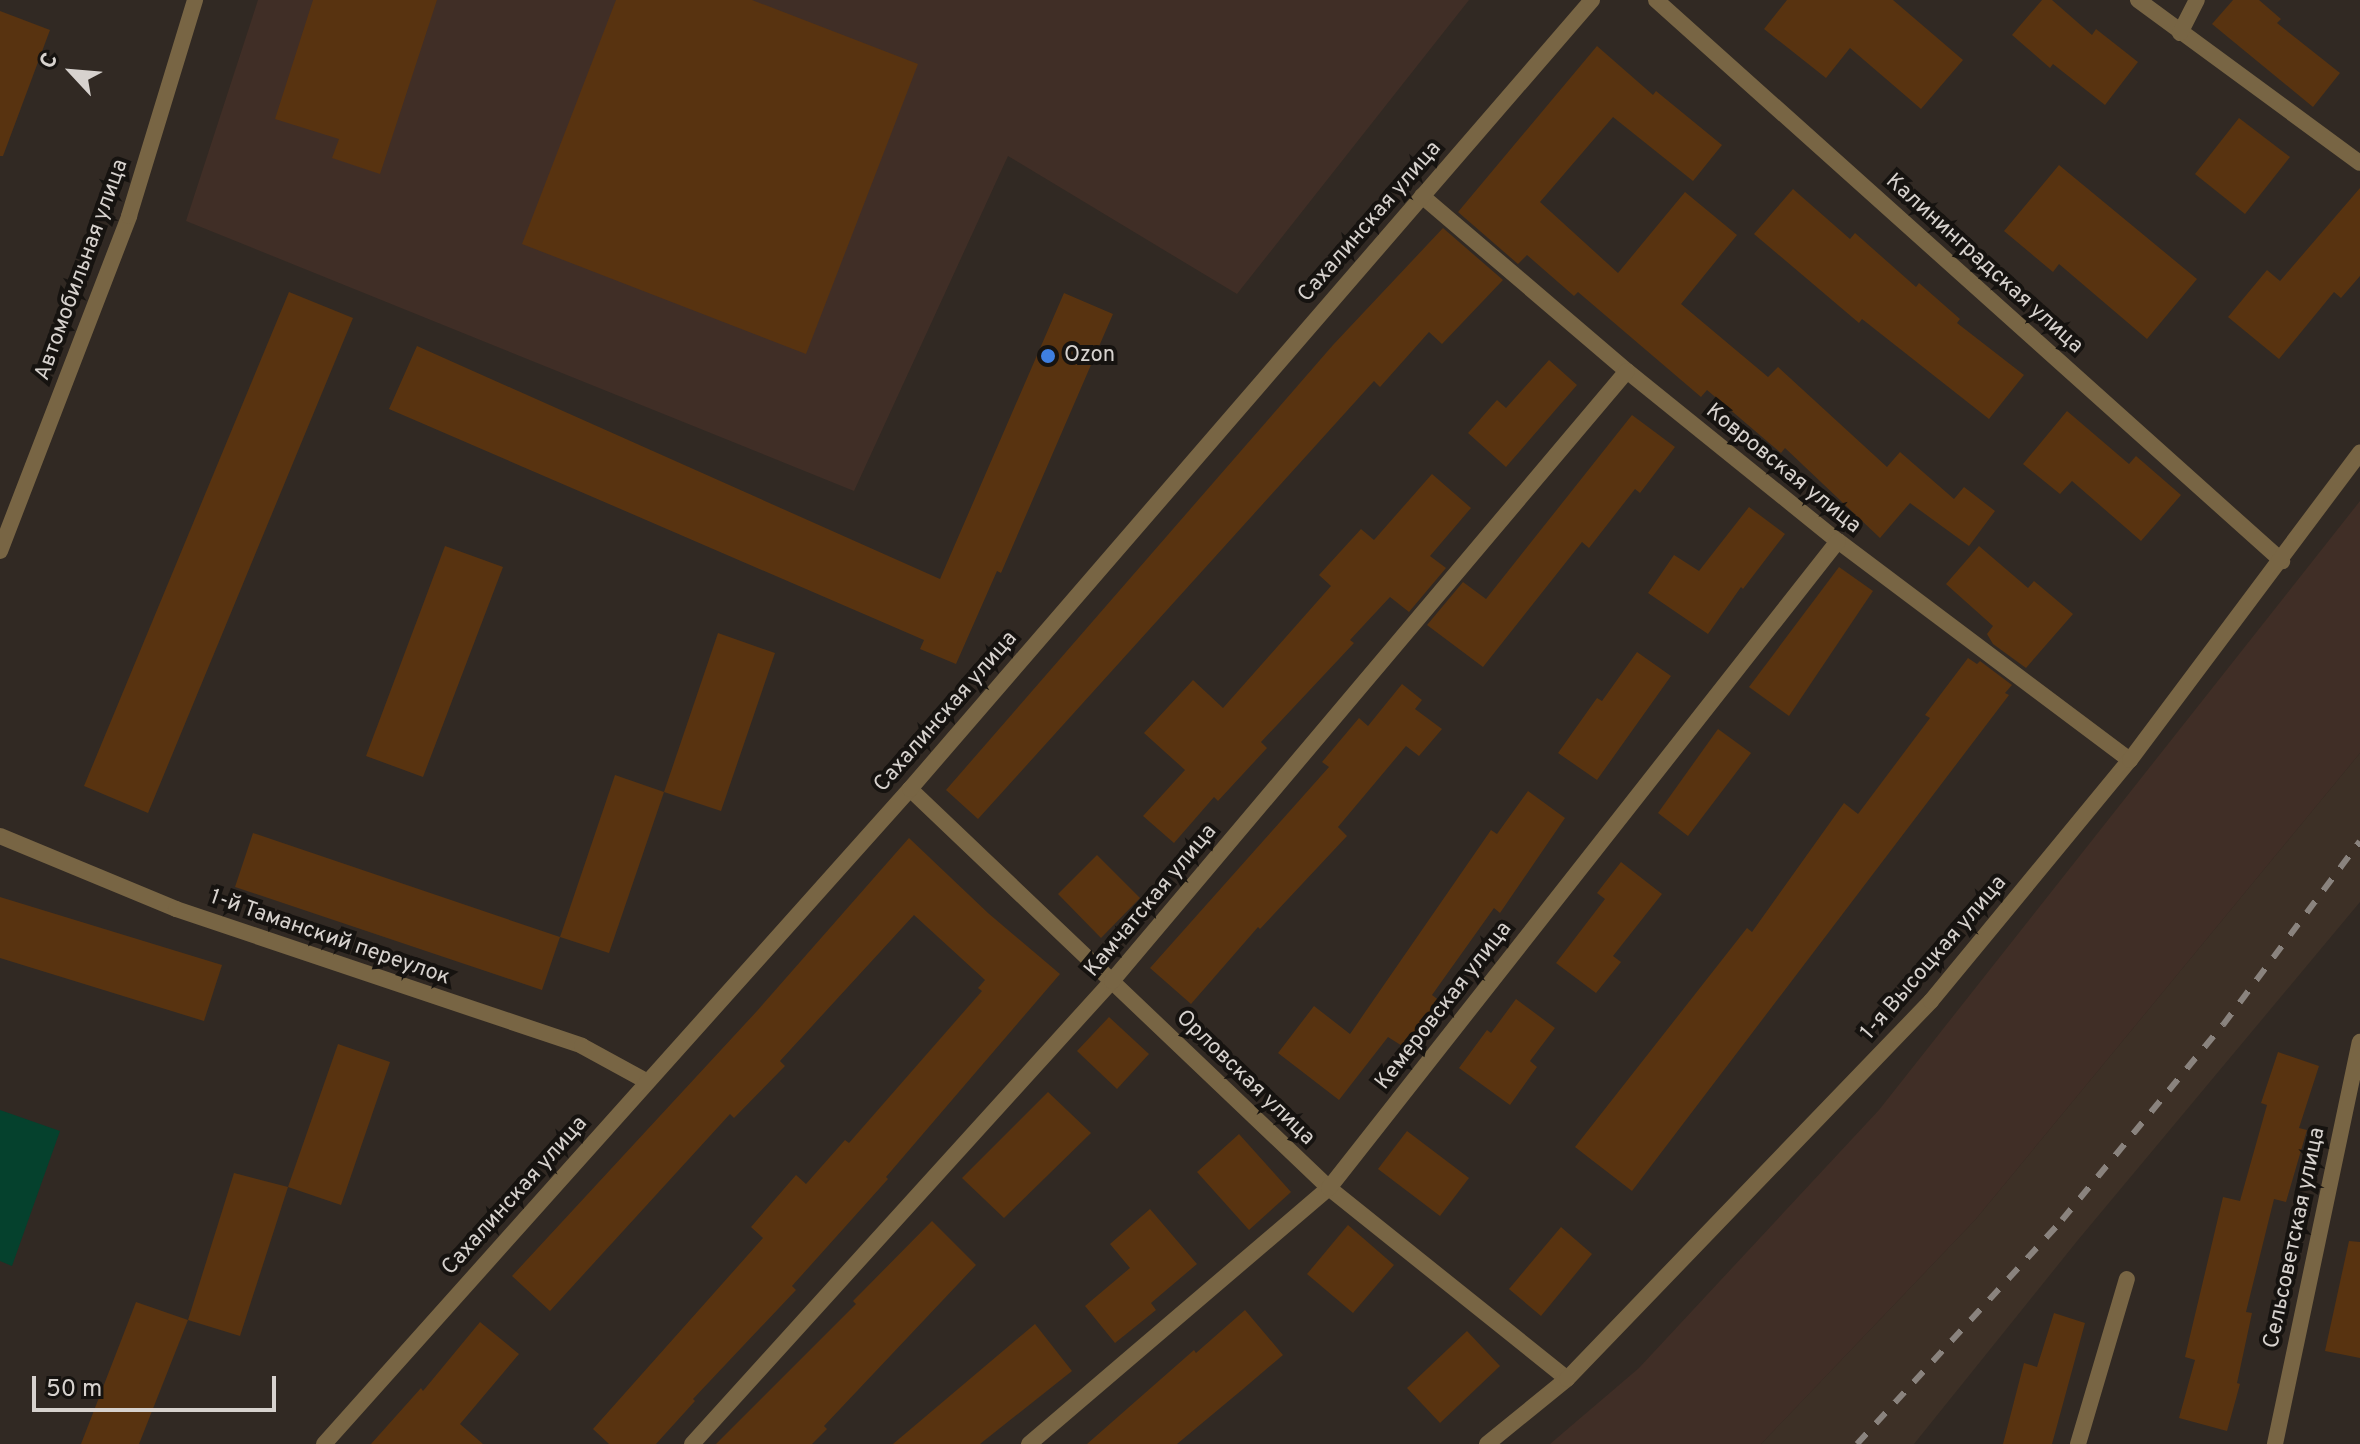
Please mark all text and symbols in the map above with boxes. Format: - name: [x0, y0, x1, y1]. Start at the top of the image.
- north arrow: [32, 32, 112, 112]
- text: С: [35, 49, 65, 73]
- street label: Сахалинская улица: [1293, 136, 1447, 308]
- street label: Автомобильная улица: [30, 156, 134, 384]
- street label: Калининградская улица: [1880, 168, 2088, 360]
- place label: Ozon: [1064, 343, 1115, 369]
- marker: Ozon: [1039, 347, 1057, 365]
- street label: Ковровская улица: [1700, 398, 1866, 540]
- street label: Сахалинская улица: [869, 626, 1023, 798]
- street label: Камчатская улица: [1079, 819, 1223, 983]
- street label: 1-я Высоцкая улица: [1855, 870, 2013, 1046]
- street label: 1-й Таманский переулок: [206, 884, 454, 992]
- street label: Кемеровская улица: [1370, 917, 1518, 1095]
- street label: Орловская улица: [1170, 1005, 1320, 1151]
- street label: Сахалинская улица: [437, 1111, 593, 1281]
- street label: Сельсоветская улица: [2259, 1125, 2331, 1351]
- scale bar: [36, 1360, 280, 1410]
- text: 50 m: [46, 1375, 102, 1405]

